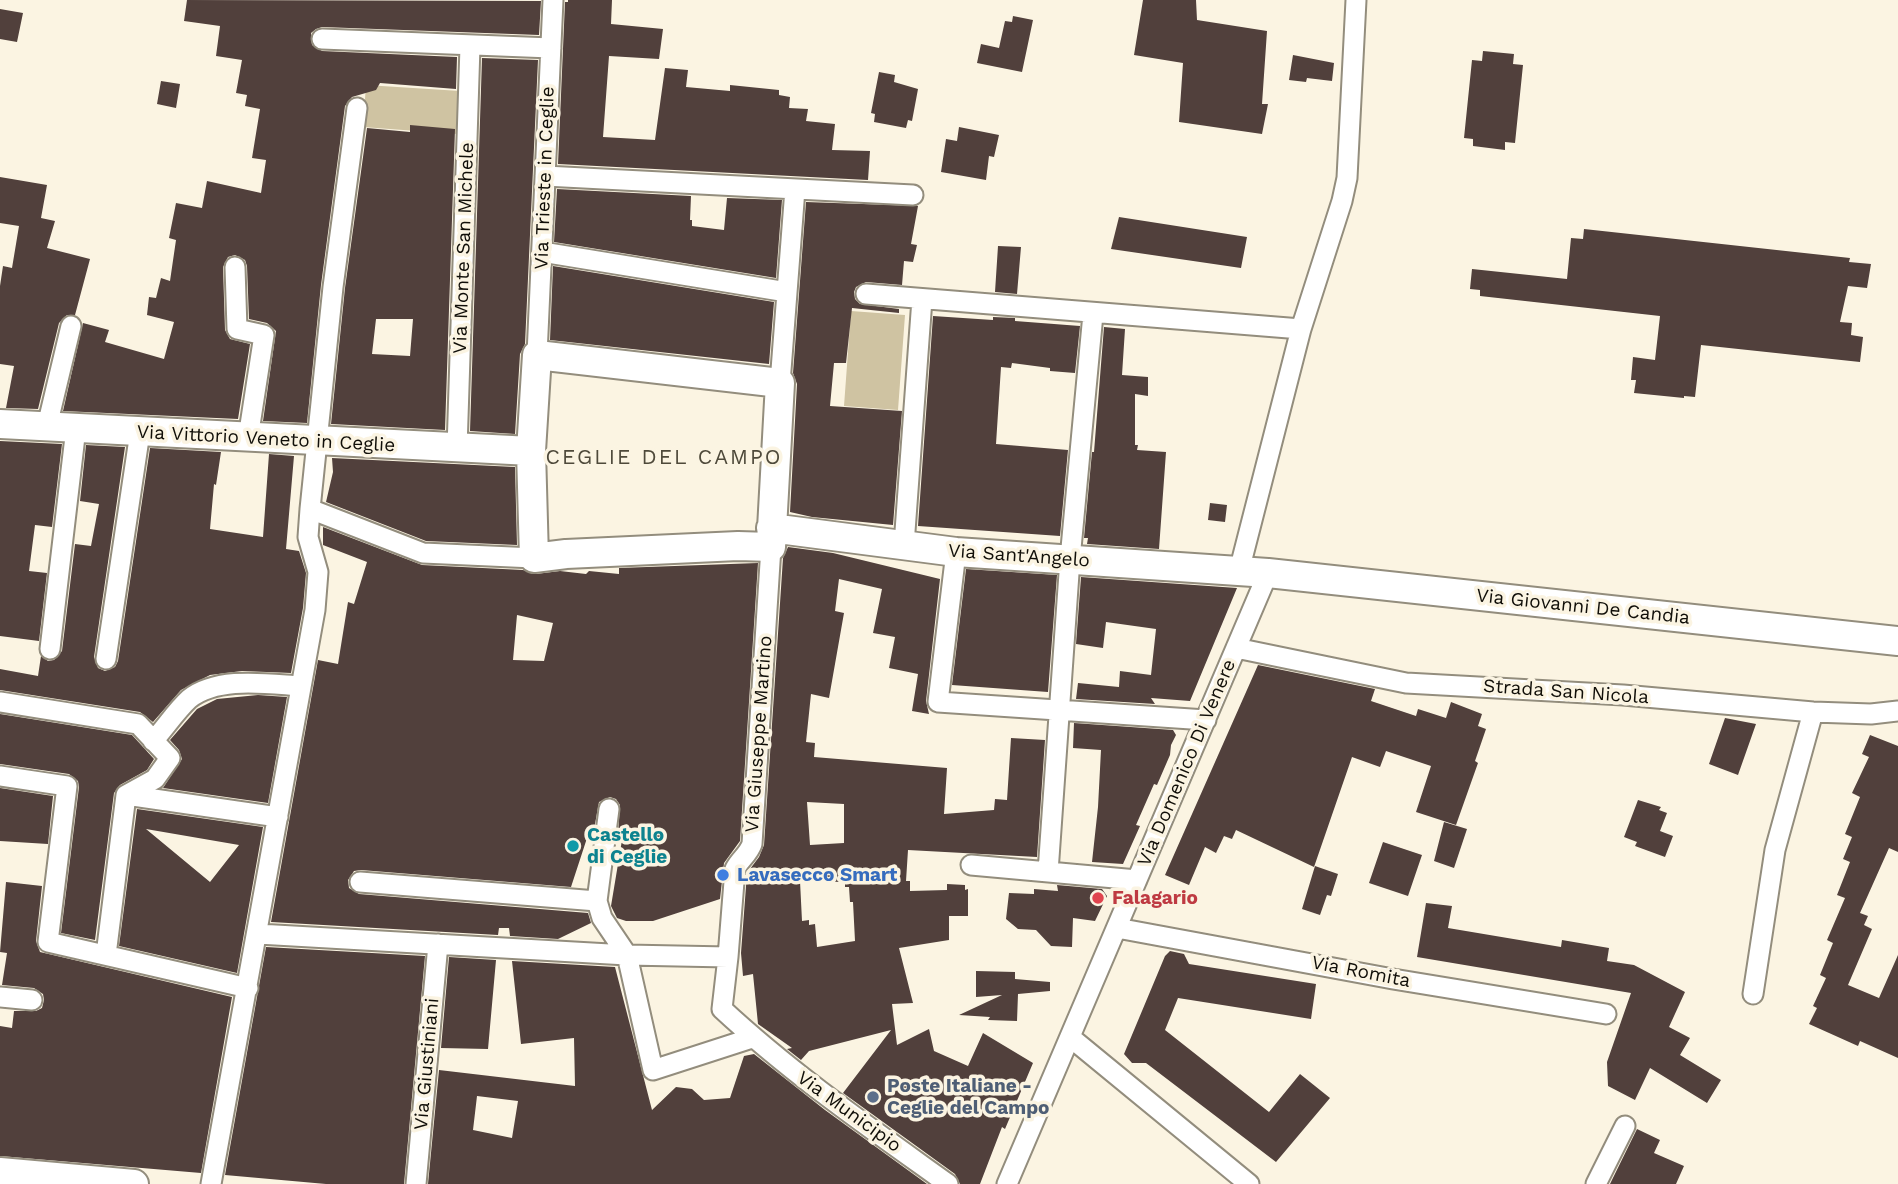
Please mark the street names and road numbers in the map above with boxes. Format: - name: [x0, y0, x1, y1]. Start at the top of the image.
- street label: Via Trieste in Ceglie: [530, 86, 560, 270]
- street label: Via Monte San Michele: [449, 142, 479, 354]
- street label: Via Vittorio Veneto in Ceglie: [136, 421, 396, 457]
- street label: Via Sant'Angelo: [947, 540, 1091, 572]
- street label: Via Giovanni De Candia: [1475, 584, 1691, 630]
- street label: Via Giuseppe Martino: [741, 635, 777, 833]
- street label: Via Domenico Di Venere: [1133, 656, 1241, 870]
- street label: Strada San Nicola: [1482, 675, 1650, 709]
- street label: Via Romita: [1310, 951, 1412, 993]
- street label: Via Giustiniani: [410, 997, 444, 1131]
- street label: Via Municipio: [792, 1067, 906, 1157]

